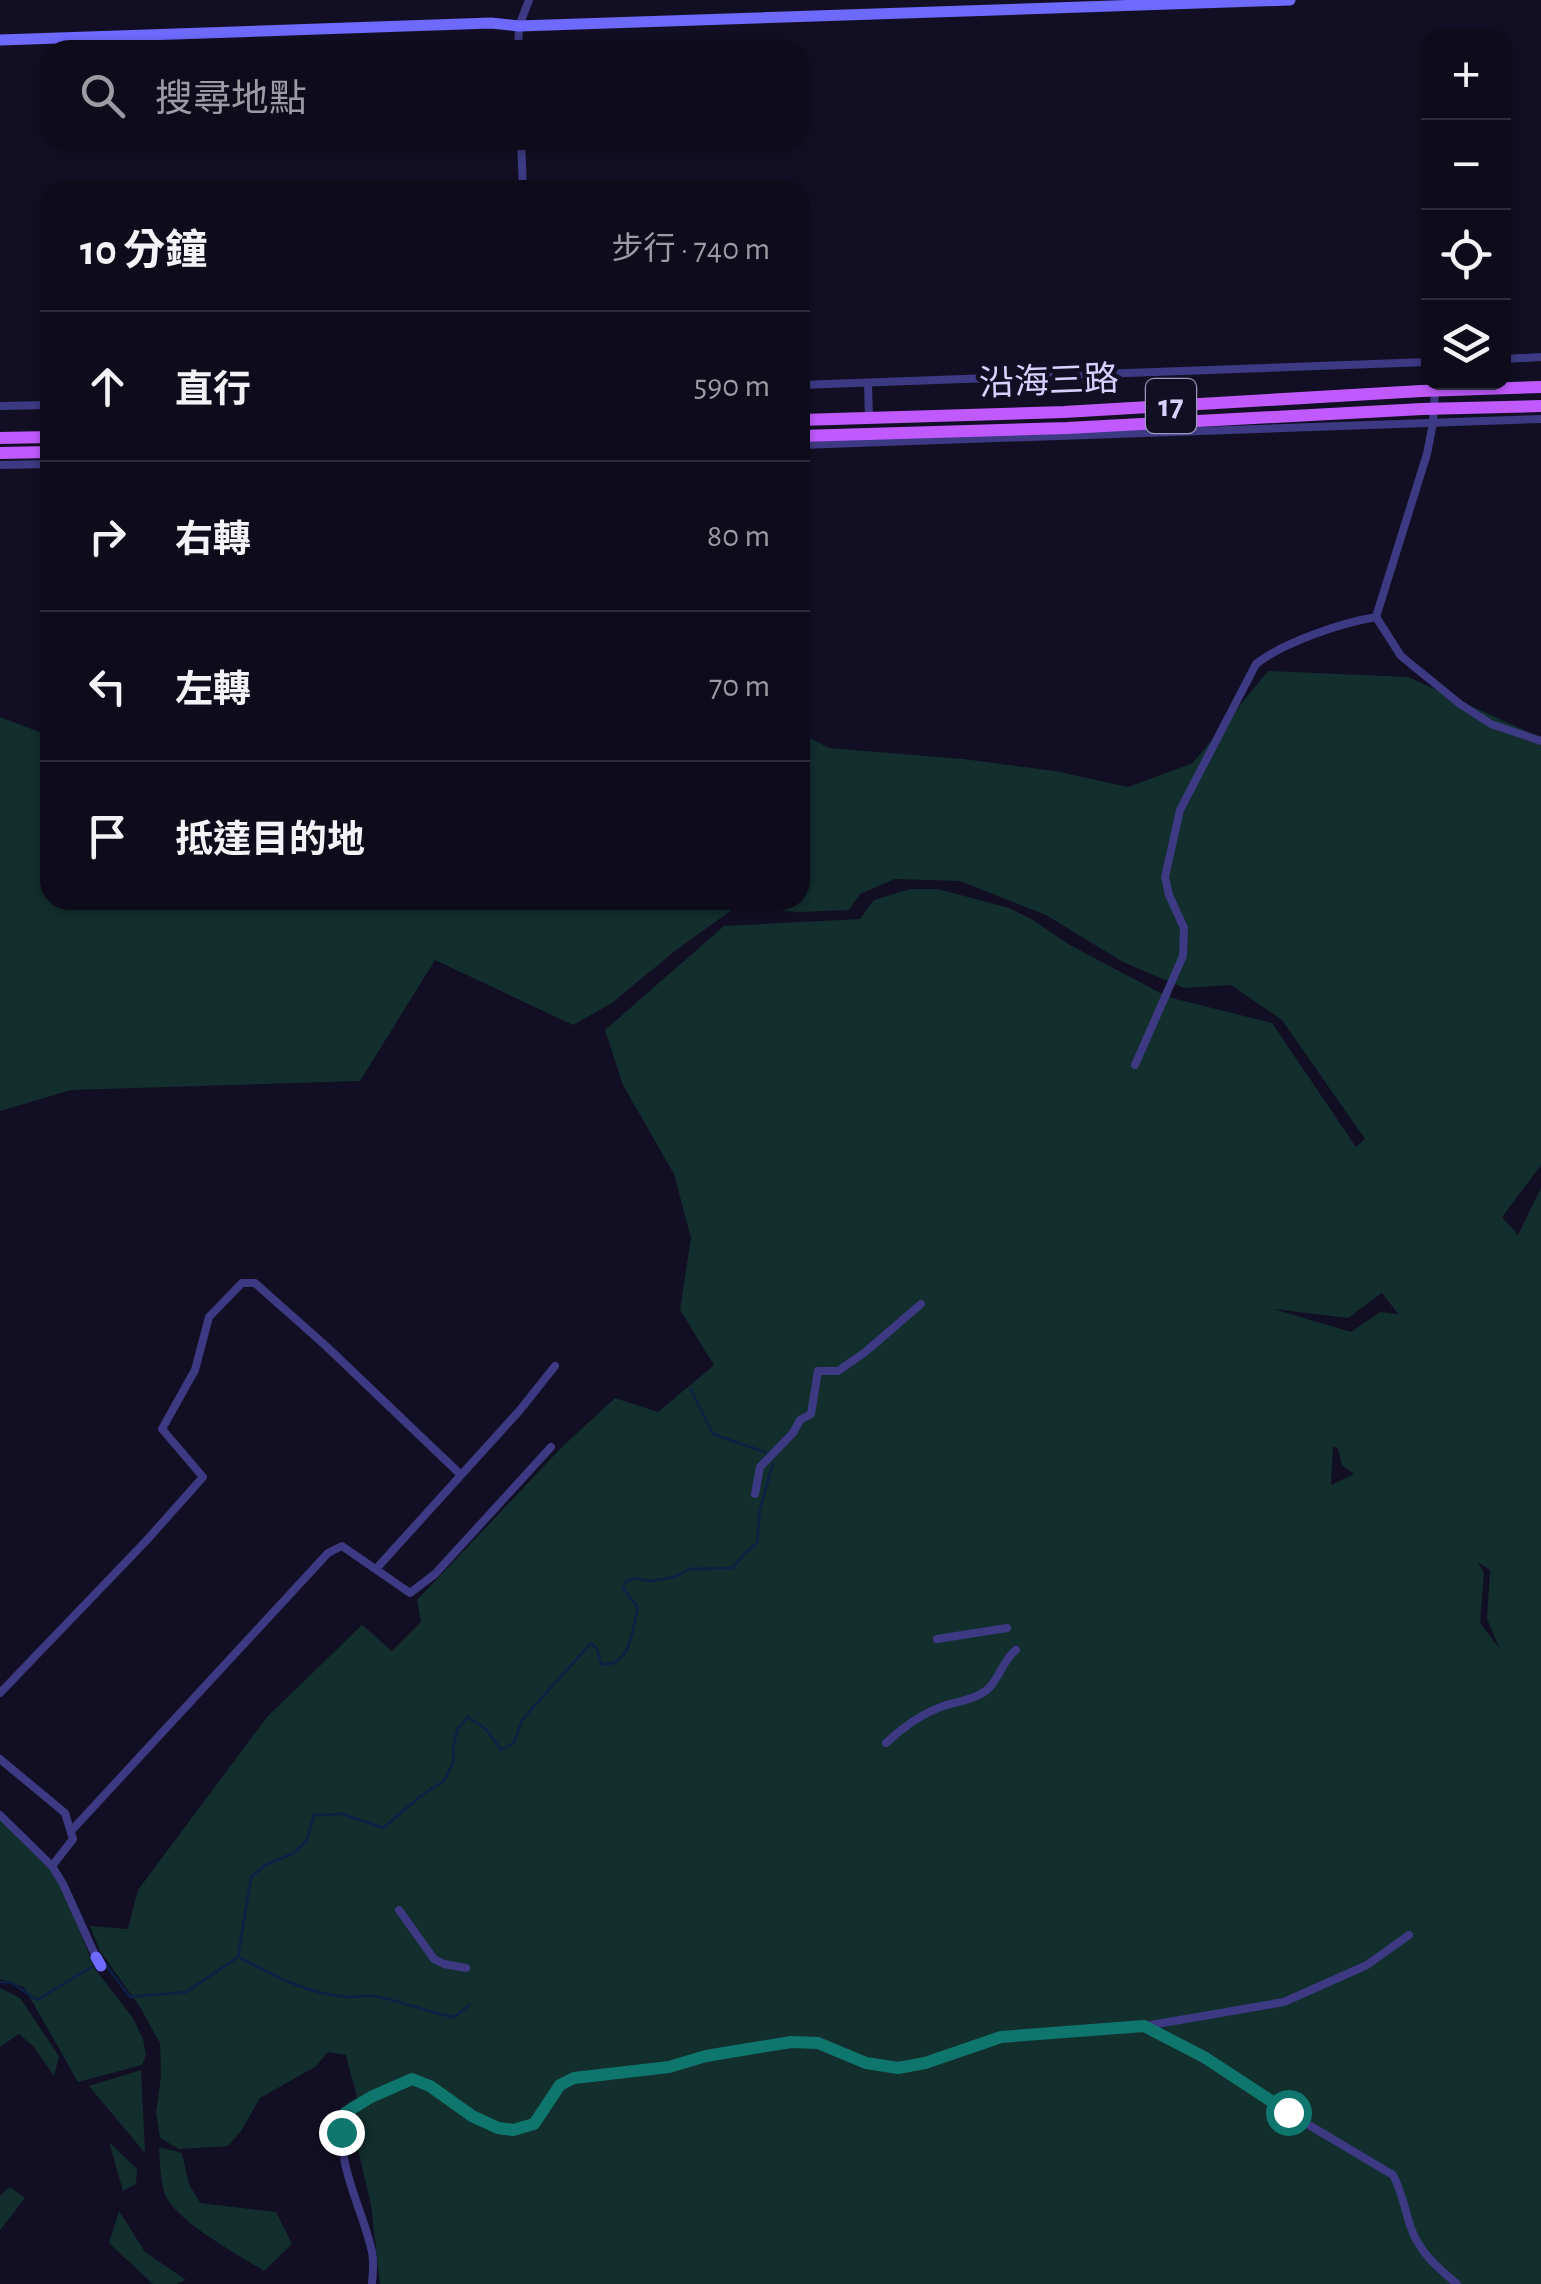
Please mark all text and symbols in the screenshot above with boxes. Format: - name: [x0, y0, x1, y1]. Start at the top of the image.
- map controls: [1421, 30, 1511, 390]
- button: +: [1421, 30, 1511, 120]
- search box: [40, 40, 810, 150]
- icon: search: [75, 68, 130, 123]
- text: 搜尋地點: [155, 81, 307, 119]
- button: −: [1421, 120, 1511, 210]
- button: locate: [1421, 210, 1511, 300]
- text: 10 分鐘: [80, 230, 207, 272]
- text: 步行 · 740 m: [612, 233, 770, 265]
- button: layers: [1421, 300, 1511, 390]
- icon: ahead: [80, 359, 135, 414]
- street label: 沿海三路: [978, 360, 1120, 402]
- text: 590 m: [694, 370, 770, 402]
- text: 直行: [175, 372, 251, 410]
- road number: 17: [1146, 379, 1196, 433]
- icon: right: [80, 509, 135, 564]
- text: 80 m: [707, 520, 770, 552]
- text: 右轉: [175, 522, 251, 560]
- icon: left: [80, 659, 135, 714]
- text: 70 m: [709, 670, 770, 702]
- text: 左轉: [175, 672, 251, 710]
- icon: arrive: [80, 809, 135, 864]
- text: 抵達目的地: [175, 822, 365, 860]
- route start: [1266, 2090, 1312, 2136]
- route end: [319, 2110, 365, 2156]

